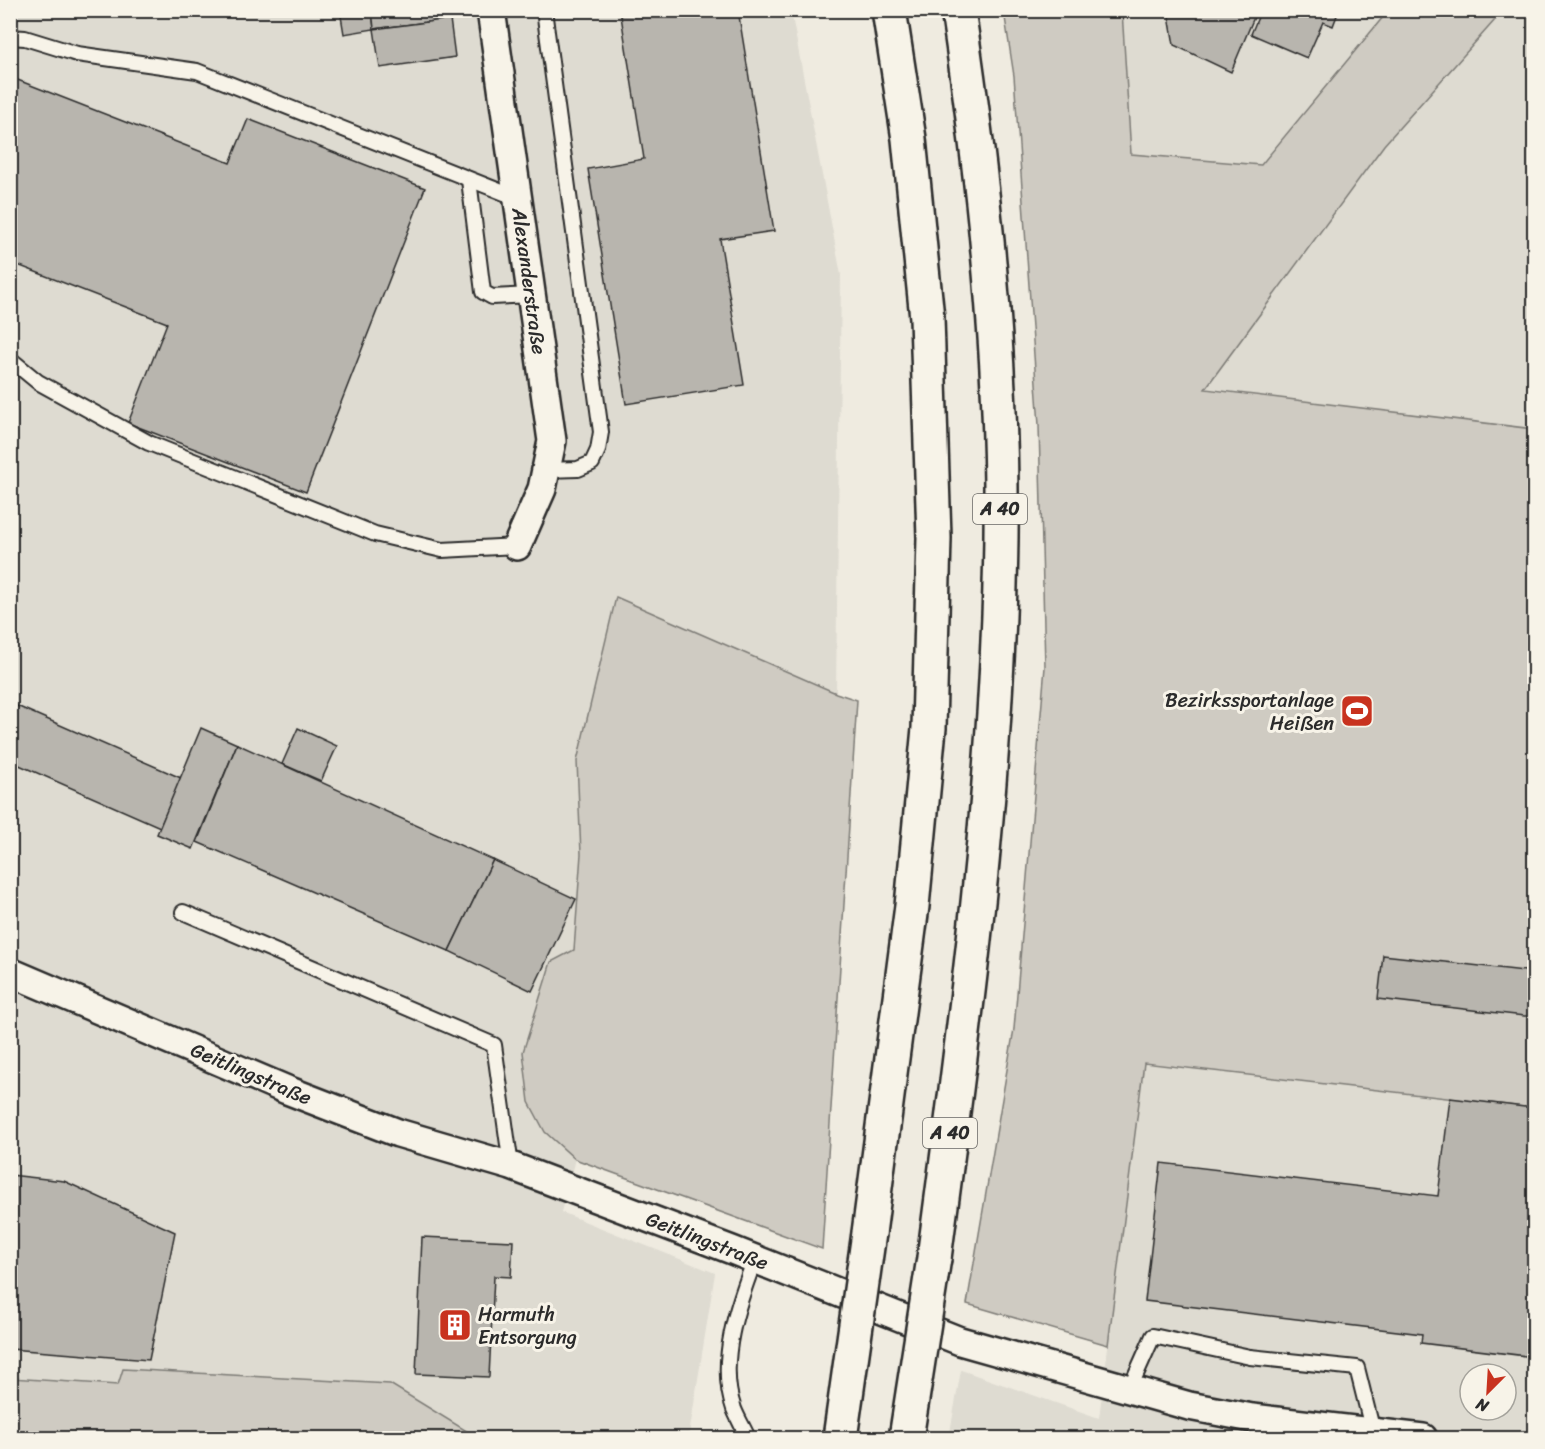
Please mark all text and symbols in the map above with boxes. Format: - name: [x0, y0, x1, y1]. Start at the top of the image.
- street label: Alexanderstraße: [501, 204, 557, 357]
- road number: A 40: [973, 494, 1027, 524]
- place label: Bezirkssportanlage Heißen: [1165, 683, 1334, 741]
- sports icon: Bezirkssportanlage Heißen: [1339, 693, 1375, 729]
- street label: Geitlingstraße: [185, 1033, 317, 1115]
- road number: A 40: [923, 1118, 977, 1148]
- street label: Geitlingstraße: [641, 1202, 773, 1280]
- place label: Harmuth Entsorgung: [478, 1297, 577, 1355]
- building icon: Harmuth Entsorgung: [437, 1307, 473, 1343]
- north arrow: [1458, 1362, 1518, 1422]
- text: N: [1470, 1389, 1494, 1421]

